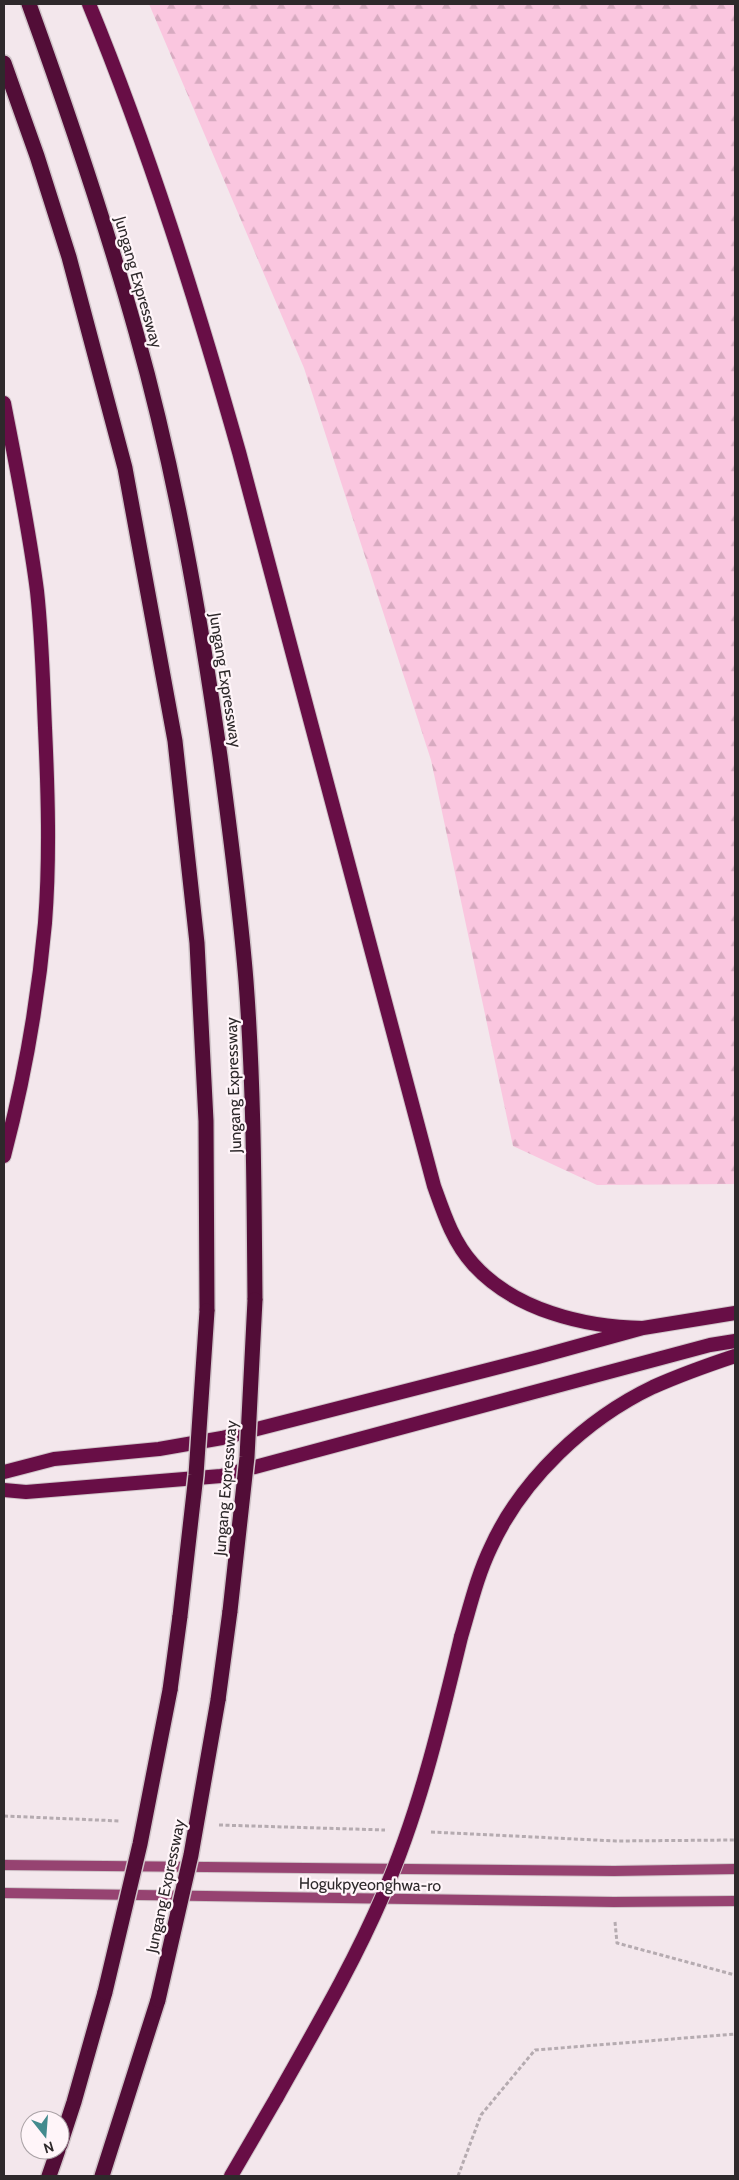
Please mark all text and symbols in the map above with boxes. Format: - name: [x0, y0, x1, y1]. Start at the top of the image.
- street label: Jungang Expressway: [110, 213, 166, 350]
- street label: Jungang Expressway: [205, 610, 246, 749]
- street label: Jungang Expressway: [222, 1017, 245, 1154]
- street label: Jungang Expressway: [210, 1419, 241, 1558]
- street label: Jungang Expressway: [142, 1818, 189, 1956]
- street label: Hogukpyeonghwa-ro: [299, 1874, 441, 1895]
- north arrow: [20, 2110, 70, 2160]
- text: N: [41, 2137, 56, 2157]

